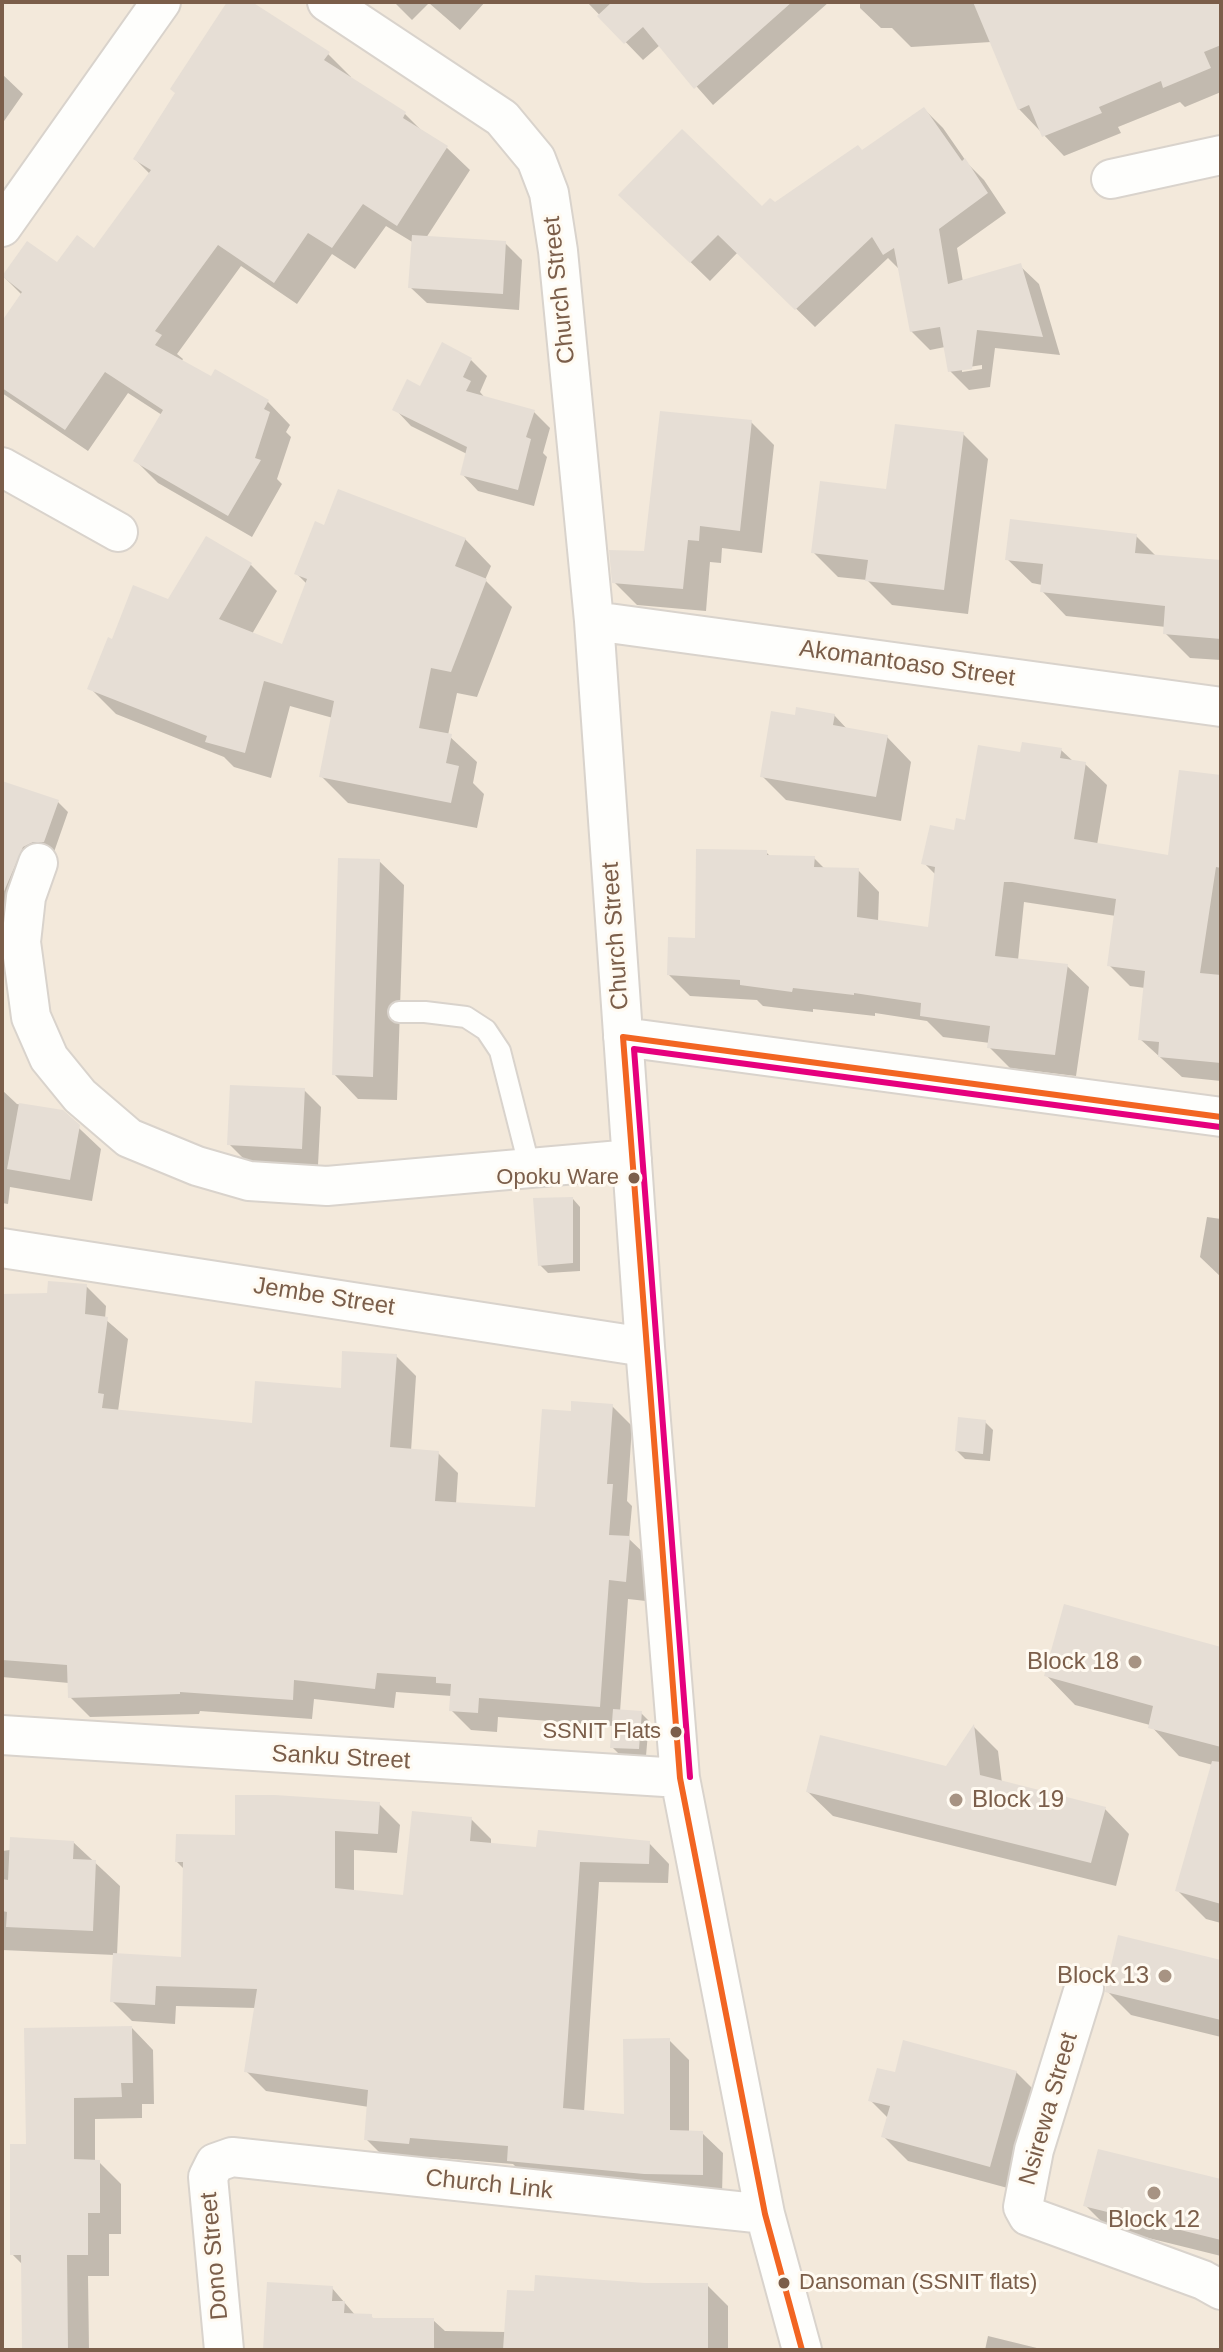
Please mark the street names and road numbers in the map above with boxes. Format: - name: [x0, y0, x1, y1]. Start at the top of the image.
- street label: Church Street: [538, 215, 582, 365]
- street label: Akomantoaso Street: [797, 635, 1017, 693]
- street label: Church Street: [596, 861, 636, 1011]
- street label: Jembe Street: [251, 1272, 397, 1322]
- street label: Sanku Street: [271, 1740, 411, 1776]
- street label: Nsirewa Street: [1013, 2029, 1085, 2189]
- street label: Church Link: [424, 2164, 554, 2206]
- street label: Dono Street: [195, 2191, 235, 2321]

